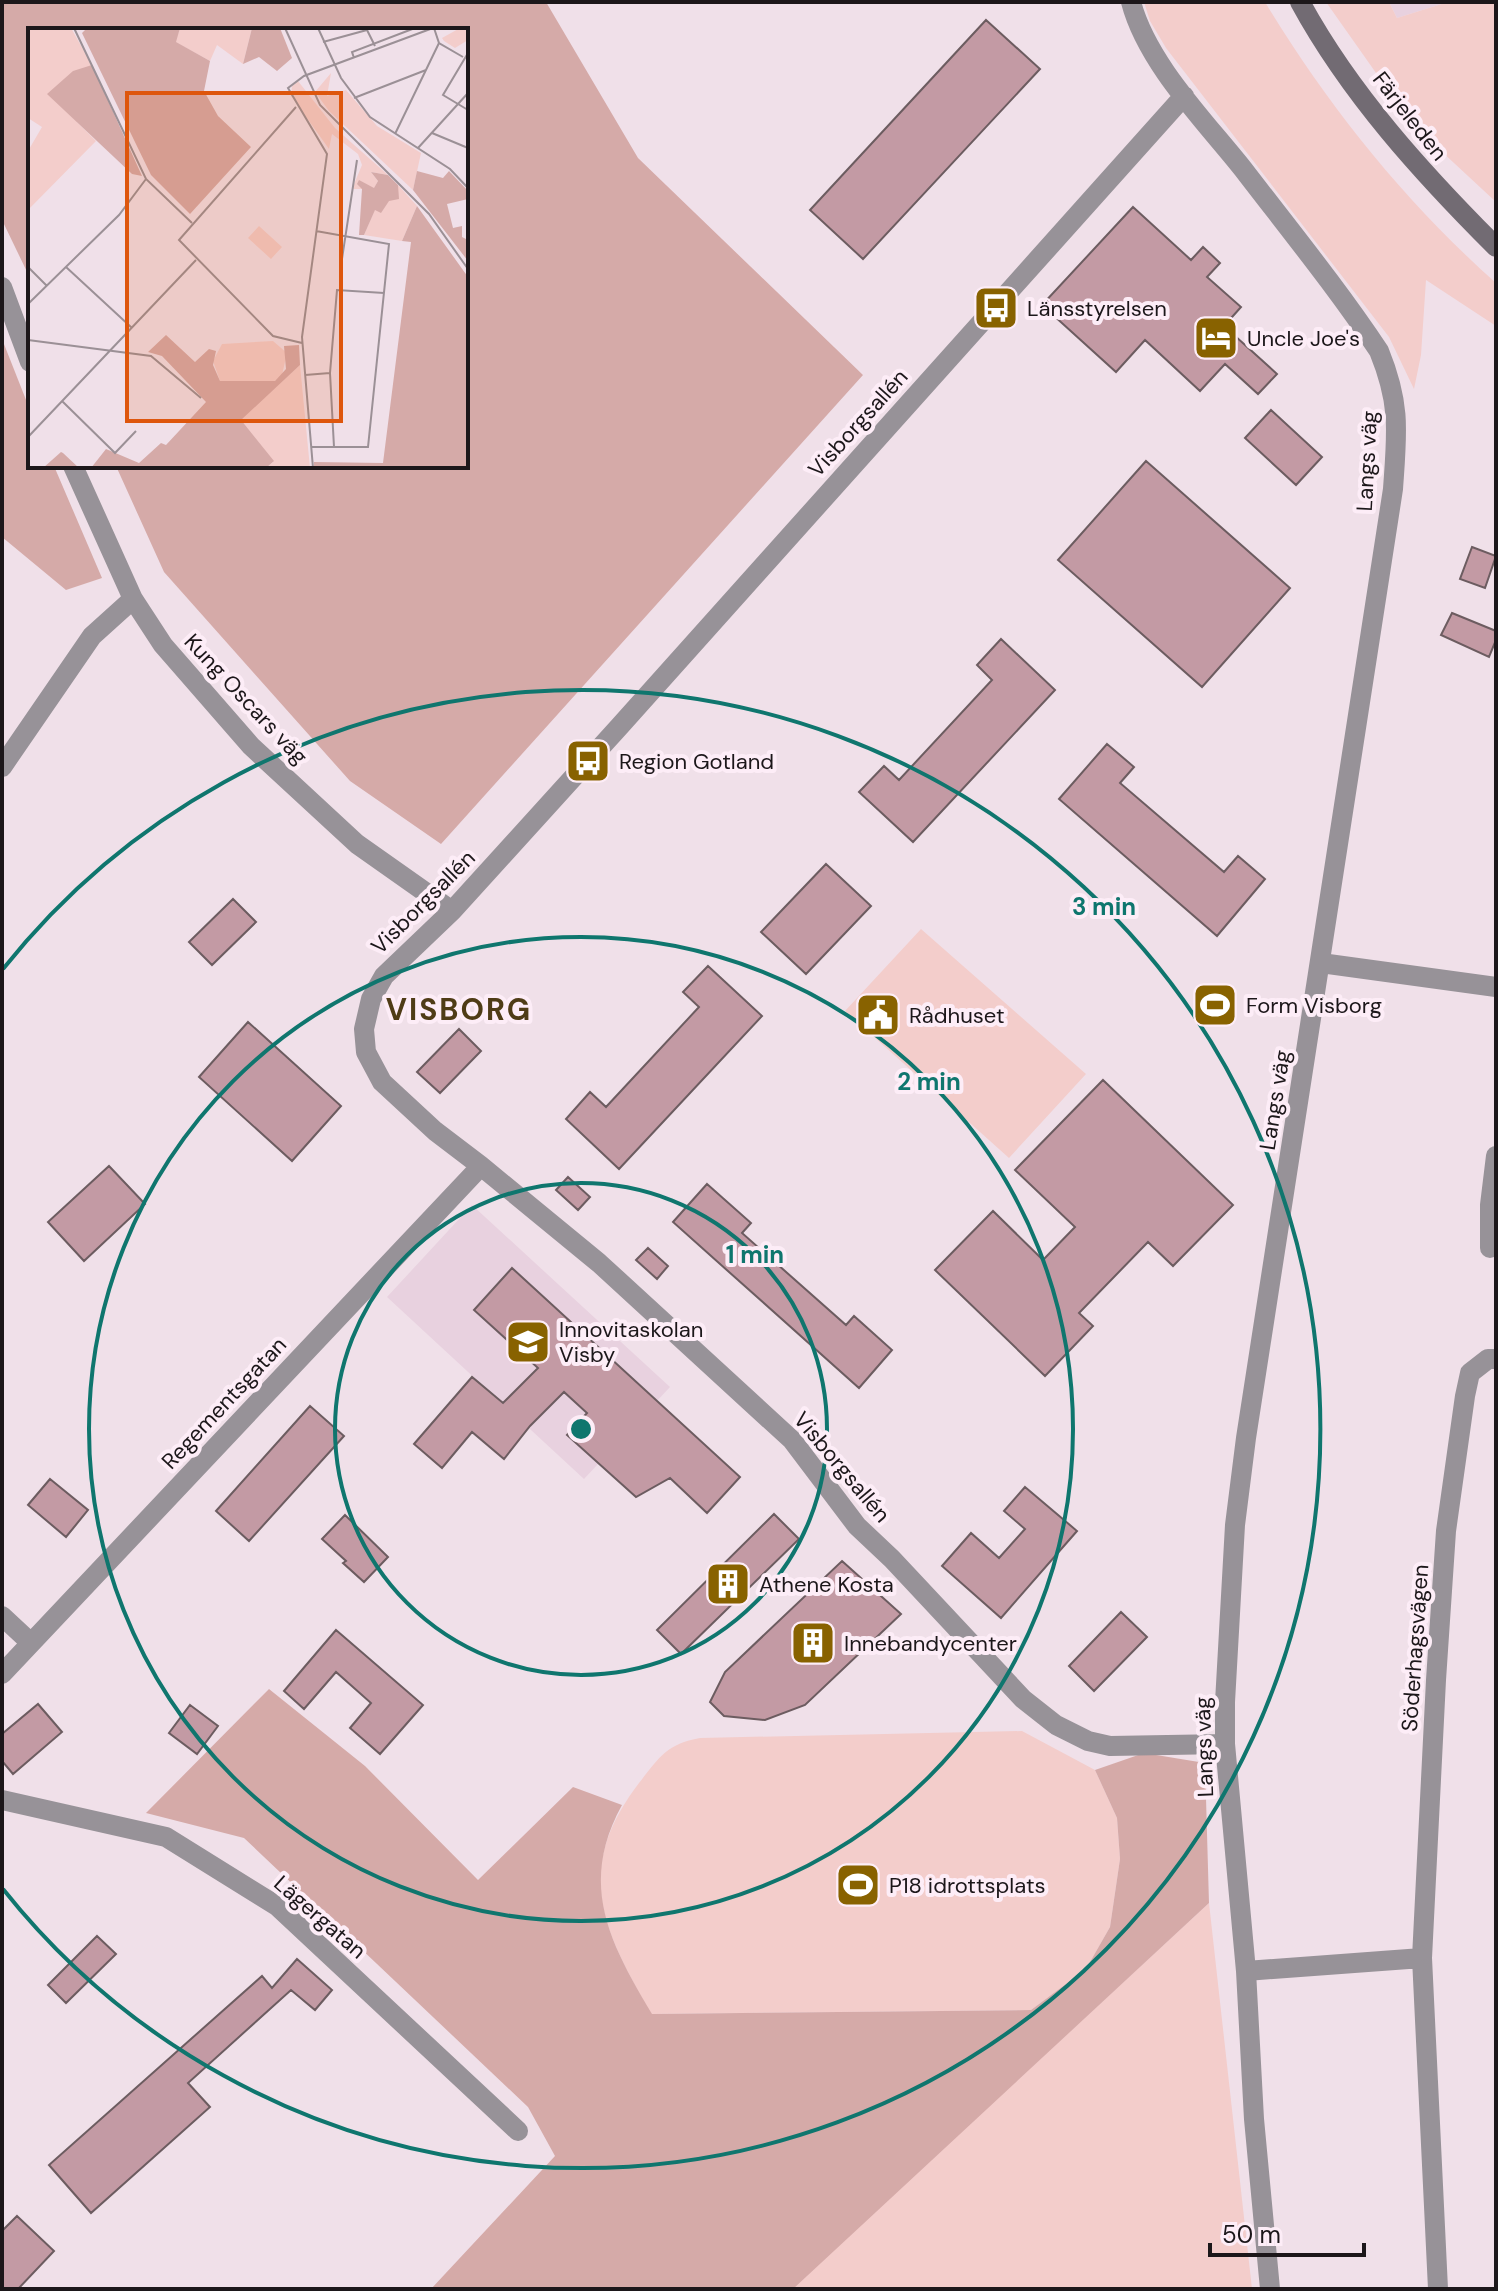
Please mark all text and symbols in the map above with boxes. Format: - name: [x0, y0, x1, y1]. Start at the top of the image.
- inset map: [28, 28, 468, 468]
- street label: Färjeleden: [1366, 66, 1454, 166]
- bus stop icon: Länsstyrelsen: [972, 284, 1020, 332]
- place label: Länsstyrelsen: [1027, 294, 1167, 323]
- hotel icon: Uncle Joe's: [1192, 314, 1240, 362]
- place label: Uncle Joe's: [1247, 324, 1360, 353]
- street label: Visborgsallén: [802, 363, 914, 483]
- street label: Langs väg: [1350, 410, 1384, 512]
- street label: Kung Oscars väg: [178, 627, 314, 771]
- bus stop icon: Region Gotland: [564, 737, 612, 785]
- place label: Region Gotland: [619, 747, 774, 776]
- street label: Visborgsallén: [365, 844, 481, 960]
- text: 3 min: [1072, 891, 1136, 922]
- sports icon: Form Visborg: [1191, 981, 1239, 1029]
- district label: VISBORG: [386, 990, 532, 1029]
- public building icon: Rådhuset: [854, 991, 902, 1039]
- place label: Form Visborg: [1246, 991, 1382, 1020]
- place label: Rådhuset: [909, 1001, 1005, 1030]
- street label: Langs väg: [1253, 1048, 1297, 1152]
- text: 2 min: [897, 1066, 961, 1097]
- text: 1 min: [726, 1239, 784, 1270]
- place label: Innovitaskolan Visby: [559, 1315, 703, 1369]
- school or university icon: Innovitaskolan Visby: [504, 1318, 552, 1366]
- street label: Regementsgatan: [155, 1331, 293, 1475]
- street label: Visborgsallén: [787, 1406, 897, 1528]
- centre of rings: [567, 1415, 595, 1443]
- building icon: Athene Kosta: [704, 1560, 752, 1608]
- street label: Söderhagsvägen: [1395, 1563, 1435, 1733]
- place label: Athene Kosta: [759, 1570, 894, 1599]
- building icon: Innebandycenter: [789, 1619, 837, 1667]
- place label: Innebandycenter: [844, 1629, 1017, 1658]
- street label: Langs väg: [1188, 1696, 1220, 1798]
- sports icon: P18 idrottsplats: [834, 1861, 882, 1909]
- street label: Lägergatan: [268, 1869, 372, 1965]
- place label: P18 idrottsplats: [889, 1871, 1046, 1900]
- scale bar: [1210, 2207, 1364, 2257]
- text: 50 m: [1222, 2219, 1281, 2250]

